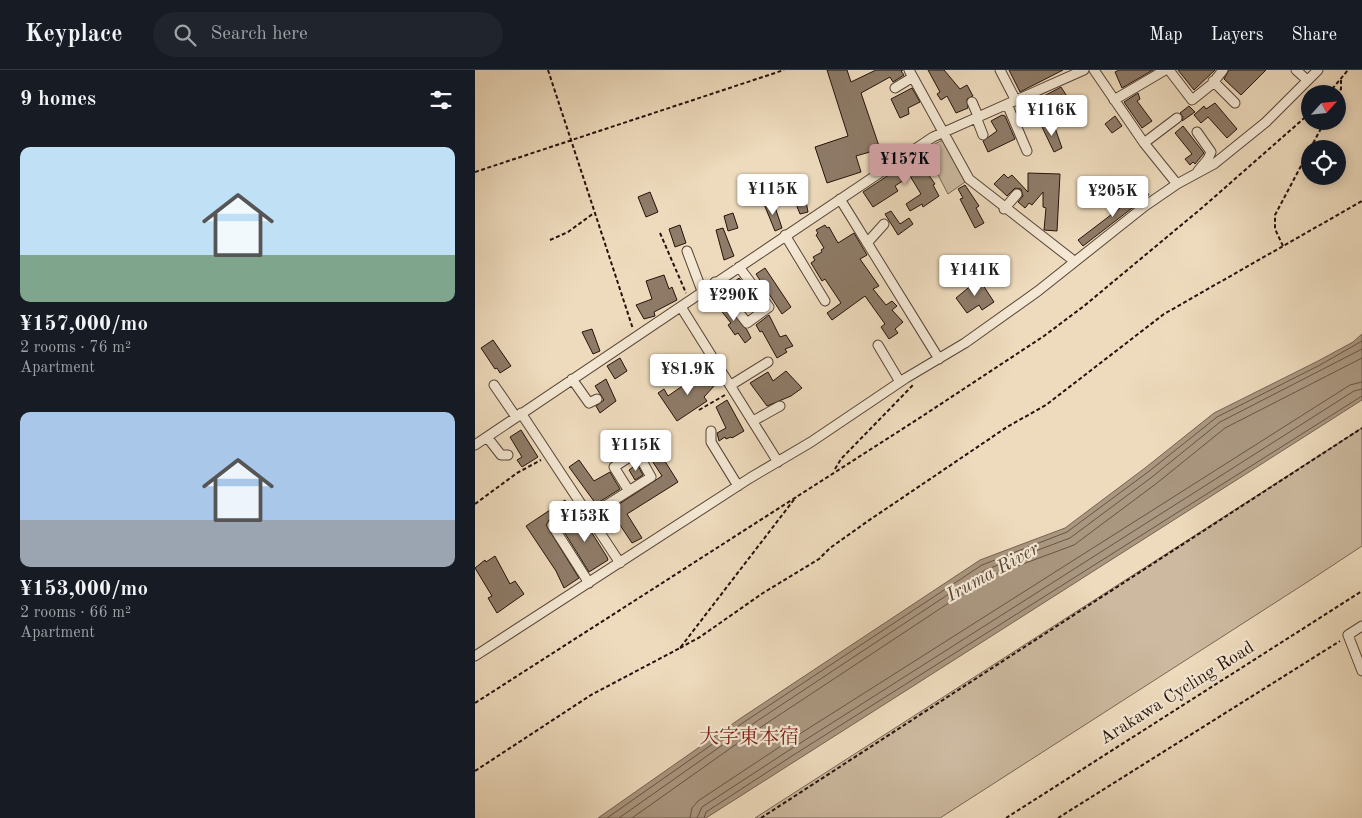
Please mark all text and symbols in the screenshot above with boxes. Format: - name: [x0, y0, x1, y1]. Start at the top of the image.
- search box: [153, 12, 503, 57]
- icon: search: [171, 21, 199, 49]
- text: Keyplace: [25, 23, 123, 47]
- text: Search here: [211, 25, 308, 44]
- text: Map: [1149, 26, 1183, 44]
- text: Layers: [1211, 26, 1263, 44]
- text: Share: [1291, 26, 1337, 44]
- north arrow: [1301, 85, 1346, 130]
- map controls: [1301, 85, 1346, 185]
- icon: filters: [427, 86, 455, 114]
- text: 9 homes: [20, 89, 96, 110]
- pin: ¥116K: [1017, 94, 1087, 137]
- text: ¥116K: [1027, 103, 1077, 119]
- button: locate: [1301, 140, 1346, 185]
- pin: ¥157K: [870, 144, 940, 186]
- text: ¥157K: [880, 152, 930, 168]
- pin: ¥115K: [738, 174, 808, 216]
- pin: ¥205K: [1078, 176, 1148, 218]
- icon: home: [193, 180, 283, 270]
- text: ¥115K: [748, 182, 798, 198]
- text: ¥205K: [1088, 184, 1138, 200]
- pin: ¥141K: [940, 254, 1010, 297]
- text: ¥141K: [950, 263, 1000, 279]
- pin: ¥290K: [699, 280, 769, 322]
- text: ¥290K: [709, 288, 759, 304]
- text: ¥157,000/mo: [20, 314, 148, 335]
- text: 2 rooms · 76 m²: [20, 340, 131, 356]
- pin: ¥81.9K: [647, 354, 729, 396]
- text: Apartment: [20, 360, 95, 376]
- text: ¥81.9K: [661, 362, 715, 378]
- pin: ¥115K: [601, 430, 671, 472]
- text: ¥115K: [611, 438, 661, 454]
- icon: home: [193, 445, 283, 535]
- pin: ¥153K: [550, 500, 620, 543]
- text: ¥153K: [560, 509, 610, 525]
- water label: Iruma River: [943, 539, 1043, 607]
- text: ¥153,000/mo: [20, 579, 148, 600]
- text: 2 rooms · 66 m²: [20, 605, 131, 621]
- text: Apartment: [20, 625, 95, 641]
- street label: Arakawa Cycling Road: [1097, 638, 1257, 748]
- district label: 大字東本宿: [699, 726, 799, 748]

